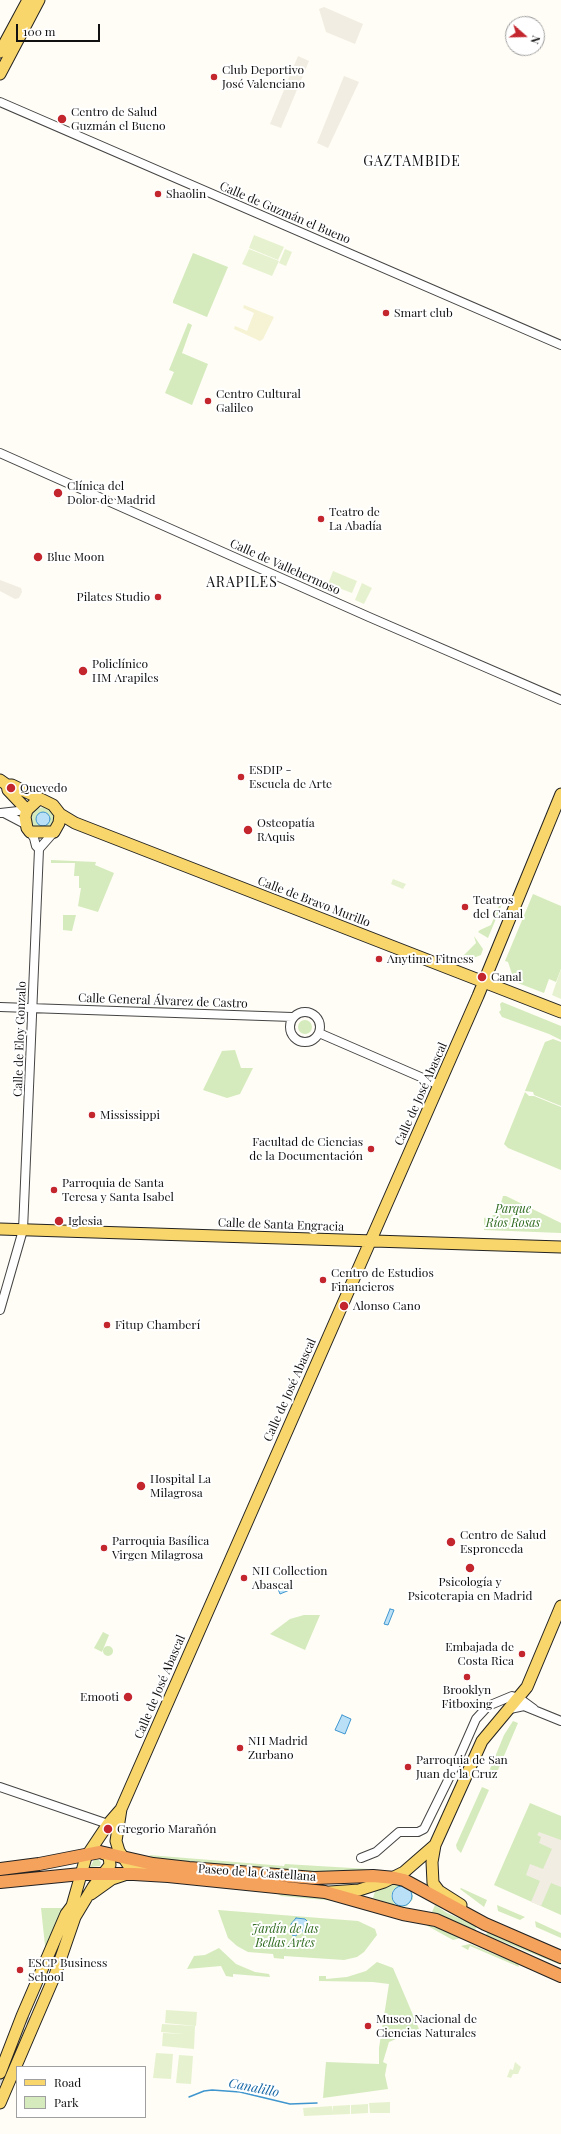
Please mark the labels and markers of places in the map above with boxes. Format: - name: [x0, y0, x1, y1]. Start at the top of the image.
- place label: Club Deportivo José Valenciano: [222, 63, 305, 91]
- marker: Club Deportivo José Valenciano: [209, 72, 219, 82]
- place label: Centro de Salud Guzmán el Bueno: [71, 105, 166, 133]
- marker: Centro de Salud Guzmán el Bueno: [56, 113, 68, 125]
- place label: Shaolin: [166, 187, 206, 201]
- marker: Shaolin: [153, 189, 163, 199]
- place label: Smart club: [394, 306, 453, 320]
- marker: Smart club: [381, 308, 391, 318]
- place label: Centro Cultural Galileo: [216, 387, 301, 415]
- marker: Centro Cultural Galileo: [203, 396, 213, 406]
- place label: Clínica del Dolor de Madrid: [67, 479, 156, 507]
- marker: Clínica del Dolor de Madrid: [52, 487, 64, 499]
- place label: Teatro de La Abadía: [329, 505, 382, 533]
- marker: Teatro de La Abadía: [316, 514, 326, 524]
- place label: Blue Moon: [47, 550, 104, 564]
- marker: Blue Moon: [32, 551, 44, 563]
- place label: Pilates Studio: [77, 590, 150, 604]
- marker: Pilates Studio: [153, 592, 163, 602]
- place label: Policlínico HM Arapiles: [92, 657, 159, 685]
- marker: Policlínico HM Arapiles: [77, 665, 89, 677]
- place label: ESDIP - Escuela de Arte: [249, 763, 332, 791]
- marker: ESDIP - Escuela de Arte: [236, 772, 246, 782]
- place label: Quevedo: [20, 781, 67, 795]
- marker: Quevedo: [5, 782, 17, 794]
- place label: Osteopatía RAquis: [257, 816, 315, 844]
- marker: Osteopatía RAquis: [242, 824, 254, 836]
- place label: Teatros del Canal: [473, 893, 523, 921]
- marker: Teatros del Canal: [460, 902, 470, 912]
- place label: Anytime Fitness: [387, 952, 474, 966]
- marker: Anytime Fitness: [374, 954, 384, 964]
- place label: Canal: [491, 970, 522, 984]
- marker: Canal: [476, 971, 488, 983]
- place label: Mississippi: [100, 1108, 160, 1122]
- marker: Mississippi: [87, 1110, 97, 1120]
- place label: Facultad de Ciencias de la Documentación: [249, 1135, 363, 1163]
- marker: Facultad de Ciencias de la Documentación: [366, 1144, 376, 1154]
- place label: Parroquia de Santa Teresa y Santa Isabel: [62, 1176, 174, 1204]
- marker: Parroquia de Santa Teresa y Santa Isabel: [49, 1185, 59, 1195]
- place label: Iglesia: [68, 1214, 103, 1228]
- marker: Iglesia: [53, 1215, 65, 1227]
- place label: Centro de Estudios Financieros: [331, 1266, 434, 1294]
- marker: Centro de Estudios Financieros: [318, 1275, 328, 1285]
- place label: Alonso Cano: [353, 1299, 421, 1313]
- marker: Alonso Cano: [338, 1300, 350, 1312]
- place label: Fitup Chamberí: [115, 1318, 200, 1332]
- marker: Fitup Chamberí: [102, 1320, 112, 1330]
- place label: Hospital La Milagrosa: [150, 1472, 211, 1500]
- marker: Hospital La Milagrosa: [135, 1480, 147, 1492]
- place label: Centro de Salud Espronceda: [460, 1528, 546, 1556]
- place label: Parroquia Basílica Virgen Milagrosa: [112, 1534, 209, 1562]
- marker: Centro de Salud Espronceda: [445, 1536, 457, 1548]
- marker: Parroquia Basílica Virgen Milagrosa: [99, 1543, 109, 1553]
- marker: Psicología y Psicoterapia en Madrid: [464, 1562, 476, 1574]
- place label: NH Collection Abascal: [252, 1564, 327, 1592]
- marker: NH Collection Abascal: [239, 1573, 249, 1583]
- place label: Psicología y Psicoterapia en Madrid: [408, 1575, 532, 1603]
- place label: Embajada de Costa Rica: [445, 1640, 514, 1668]
- marker: Embajada de Costa Rica: [517, 1649, 527, 1659]
- marker: Brooklyn Fitboxing: [462, 1672, 472, 1682]
- place label: Brooklyn Fitboxing: [442, 1683, 492, 1711]
- place label: Emooti: [80, 1690, 119, 1704]
- marker: Emooti: [122, 1691, 134, 1703]
- place label: NH Madrid Zurbano: [248, 1734, 308, 1762]
- marker: NH Madrid Zurbano: [235, 1743, 245, 1753]
- place label: Parroquia de San Juan de la Cruz: [416, 1753, 508, 1781]
- marker: Parroquia de San Juan de la Cruz: [403, 1762, 413, 1772]
- place label: Gregorio Marañón: [117, 1822, 216, 1836]
- marker: Gregorio Marañón: [102, 1823, 114, 1835]
- place label: ESCP Business School: [28, 1956, 107, 1984]
- marker: ESCP Business School: [15, 1965, 25, 1975]
- place label: Museo Nacional de Ciencias Naturales: [376, 2012, 477, 2040]
- marker: Museo Nacional de Ciencias Naturales: [363, 2021, 373, 2031]

